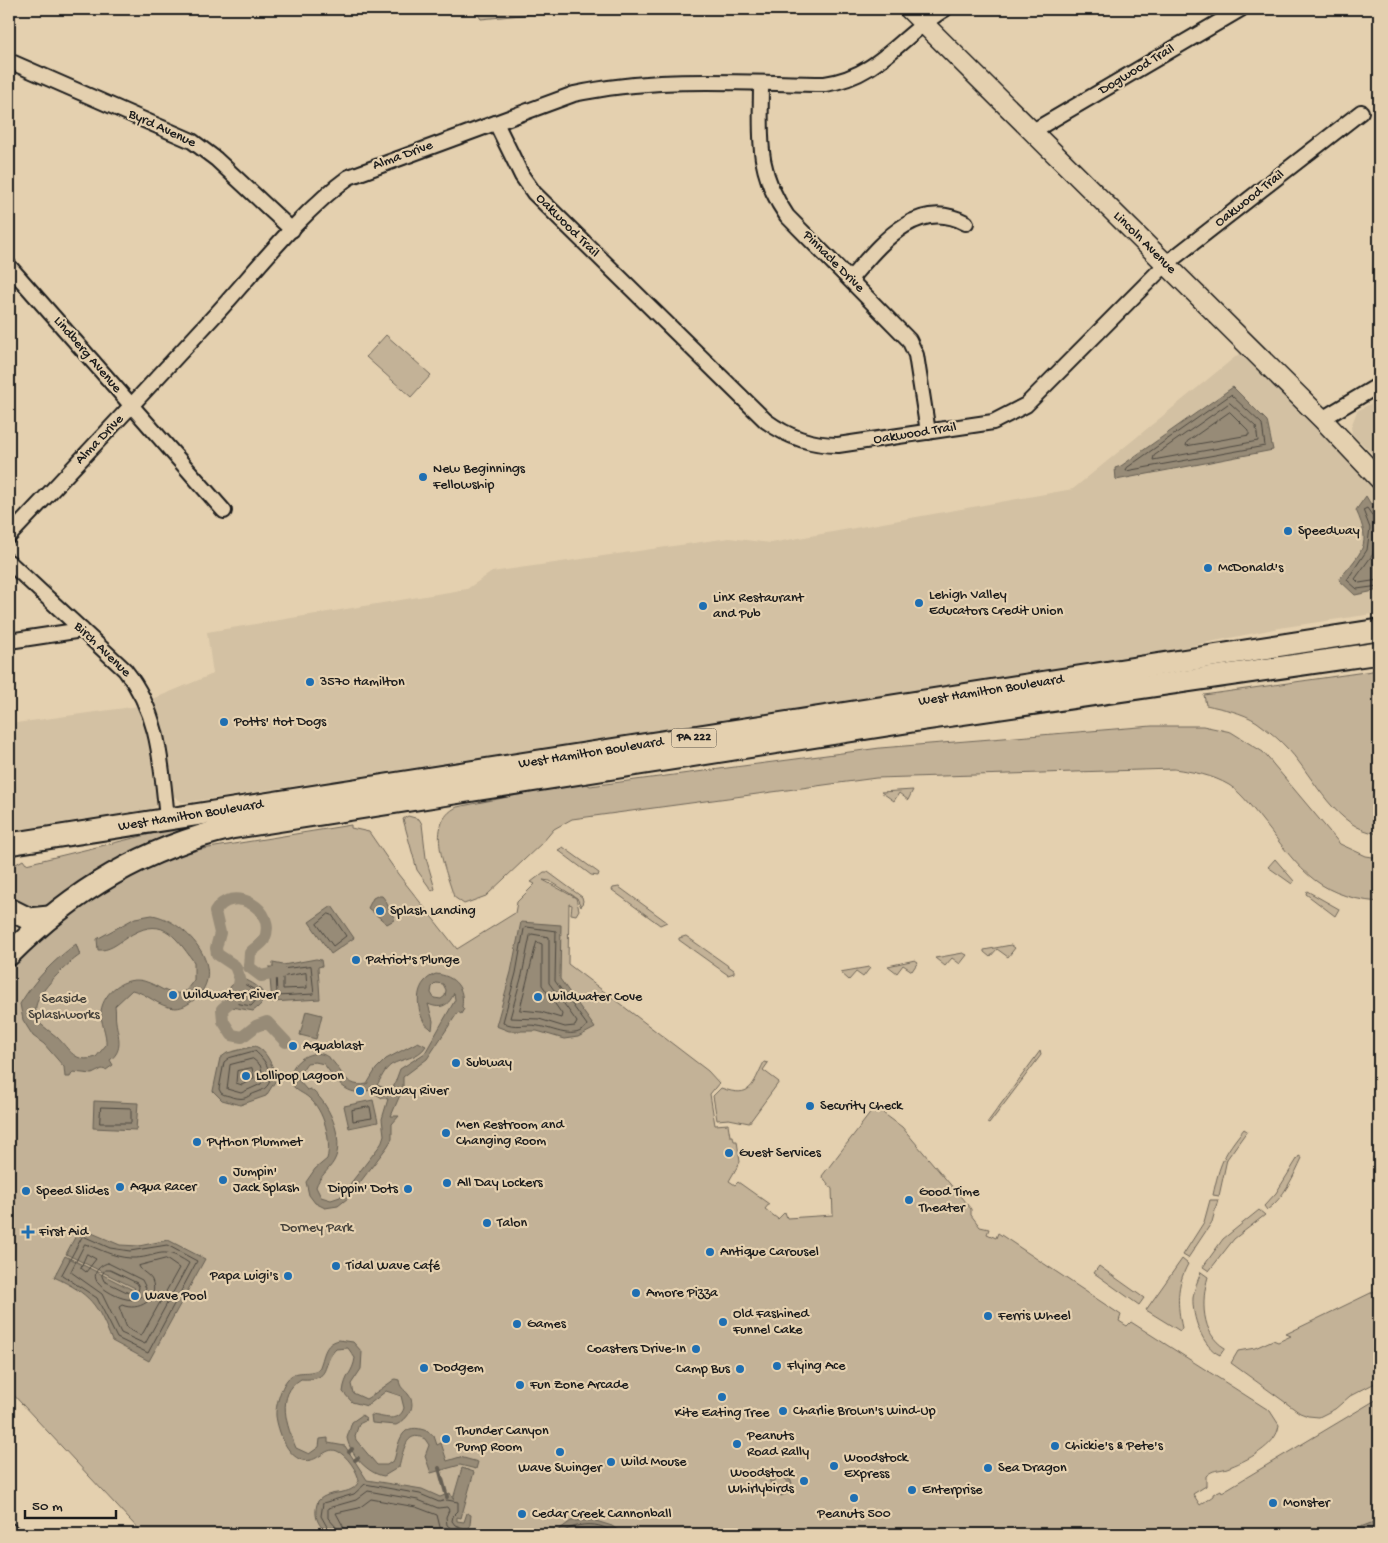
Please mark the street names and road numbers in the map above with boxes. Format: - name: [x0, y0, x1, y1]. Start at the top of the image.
- street label: Dogwood Trail: [1095, 41, 1178, 100]
- street label: Byrd Avenue: [125, 106, 199, 152]
- street label: Alma Drive: [371, 137, 436, 175]
- street label: Oakwood Trail: [1212, 167, 1288, 231]
- street label: Oakwood Trail: [531, 190, 603, 262]
- street label: Lincoln Avenue: [1109, 208, 1180, 278]
- street label: Pinnacle Drive: [798, 227, 868, 297]
- street label: Lindberg Avenue: [49, 313, 125, 397]
- street label: Alma Drive: [72, 411, 128, 469]
- street label: Oakwood Trail: [872, 419, 958, 449]
- street label: Birch Avenue: [69, 618, 135, 682]
- street label: West Hamilton Boulevard: [917, 671, 1067, 710]
- road number: PA 222: [672, 728, 716, 748]
- street label: West Hamilton Boulevard: [517, 733, 667, 773]
- street label: West Hamilton Boulevard: [117, 796, 266, 835]

